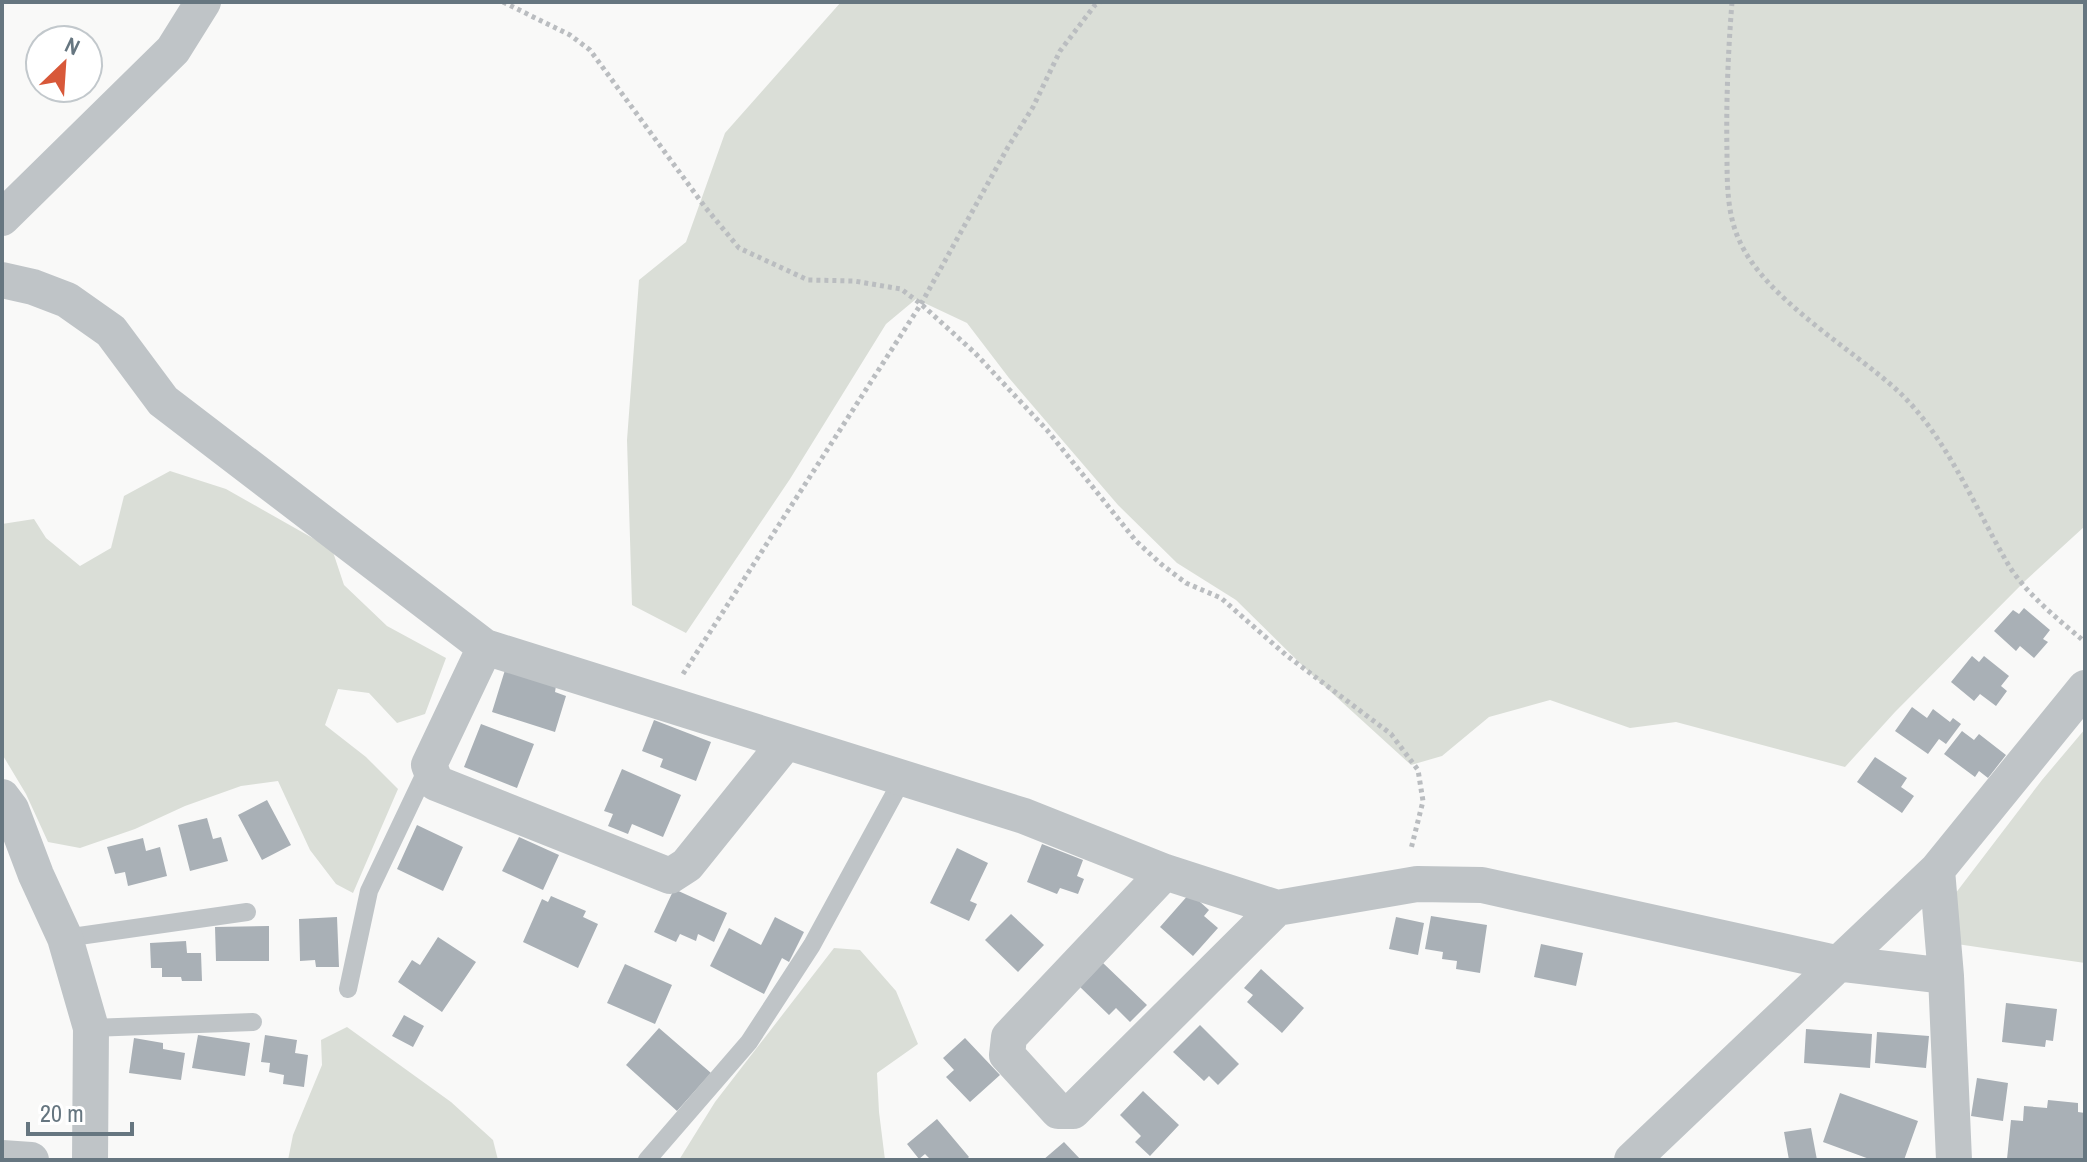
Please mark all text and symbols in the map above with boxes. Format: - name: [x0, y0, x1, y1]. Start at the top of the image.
- north arrow: [24, 24, 104, 104]
- text: N: [60, 30, 85, 62]
- scale bar: [28, 1086, 132, 1136]
- text: 20 m: [40, 1097, 84, 1129]

